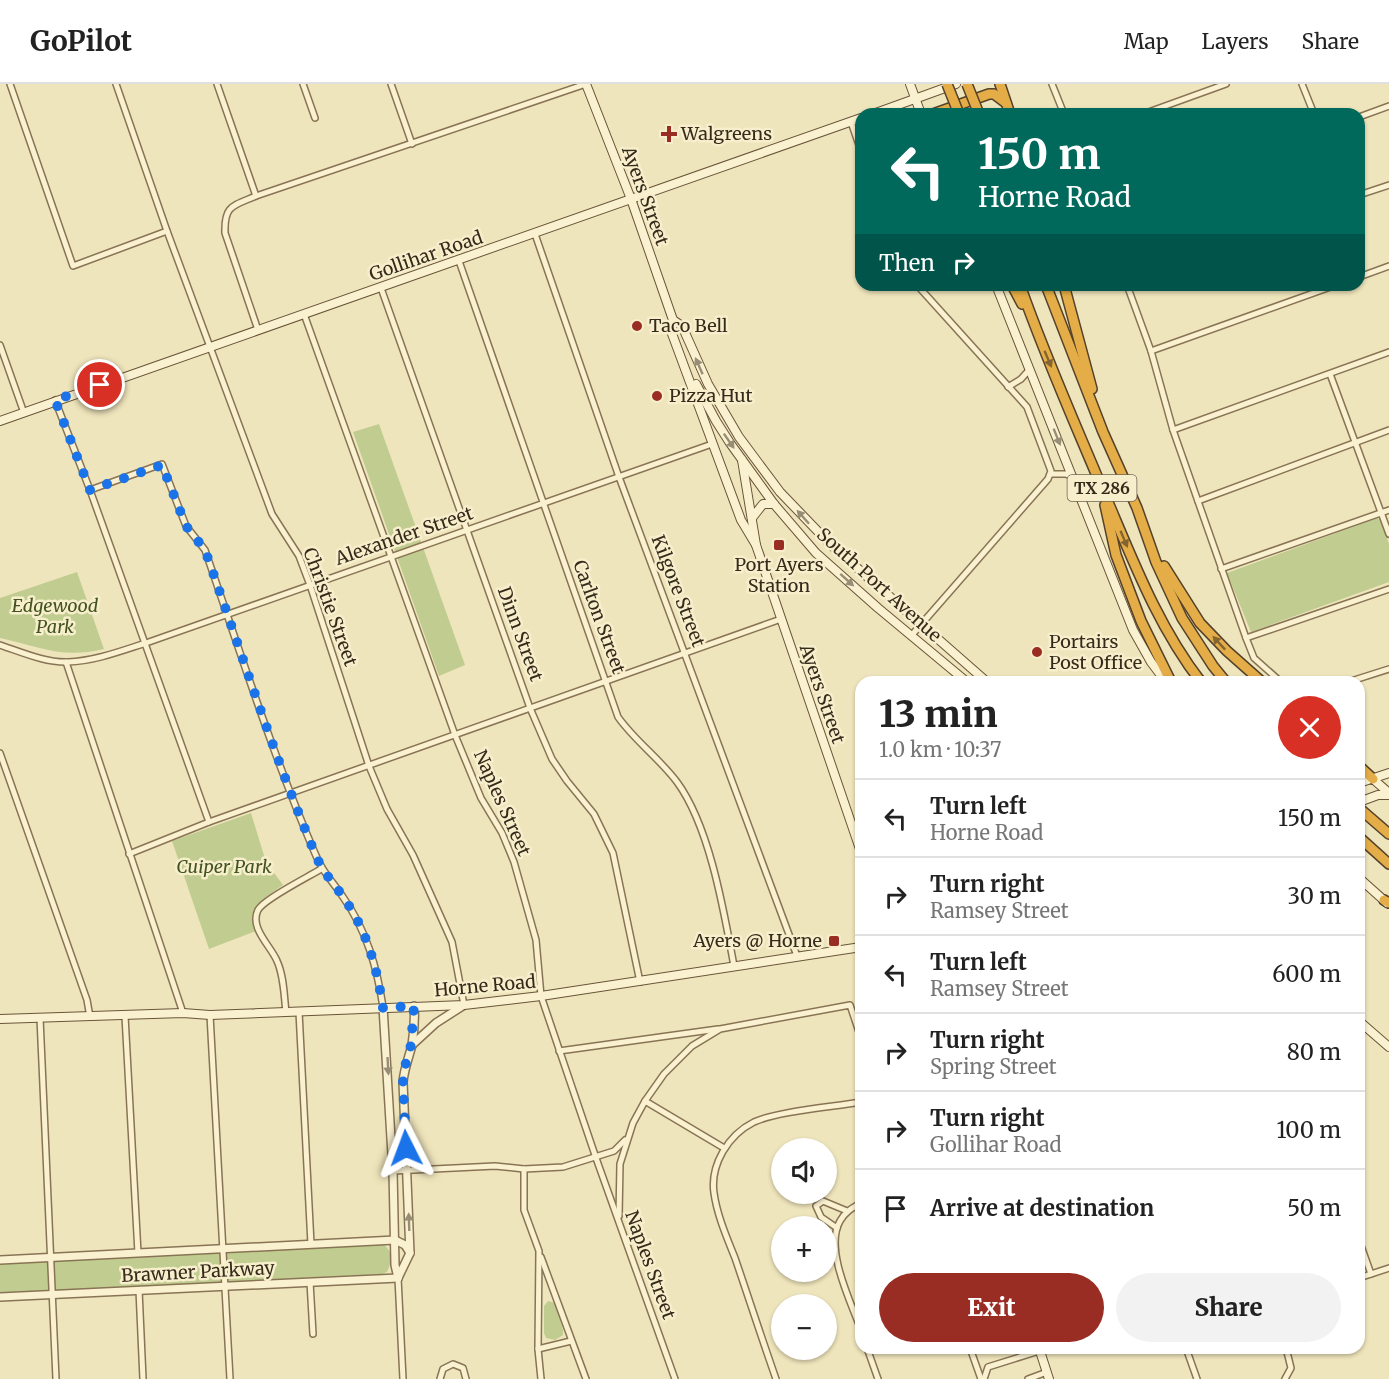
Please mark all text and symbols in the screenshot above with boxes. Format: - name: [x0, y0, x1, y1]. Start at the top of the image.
- text: GoPilot: [30, 23, 132, 59]
- text: Map: [1124, 28, 1169, 55]
- text: Layers: [1202, 28, 1269, 55]
- text: Share: [1302, 28, 1359, 55]
- place label: Walgreens: [680, 122, 772, 145]
- marker: Walgreens: [662, 127, 676, 141]
- text: 150 m: [978, 128, 1100, 180]
- icon: left: [879, 132, 957, 210]
- street label: Ayers Street: [617, 142, 674, 248]
- text: Horne Road: [978, 180, 1131, 214]
- street label: Gollihar Road: [366, 225, 486, 286]
- icon: right: [947, 246, 980, 279]
- text: Then: [879, 249, 935, 277]
- place label: Taco Bell: [649, 314, 728, 337]
- marker: Taco Bell: [630, 319, 644, 333]
- one-way arrow: [1043, 351, 1053, 369]
- one-way arrow: [695, 357, 704, 374]
- pin: [74, 359, 125, 410]
- icon: arrive: [83, 368, 116, 401]
- place label: Pizza Hut: [669, 384, 752, 407]
- marker: Pizza Hut: [650, 389, 664, 403]
- one-way arrow: [1052, 428, 1062, 446]
- one-way arrow: [723, 432, 735, 448]
- road number: TX 286: [1068, 475, 1136, 501]
- street label: Alexander Street: [331, 501, 476, 570]
- one-way arrow: [797, 510, 810, 525]
- street label: South Port Avenue: [812, 523, 946, 647]
- one-way arrow: [1120, 530, 1129, 548]
- street label: Kilgore Street: [647, 532, 710, 650]
- marker: Port Ayers Station: [772, 538, 786, 552]
- street label: Christie Street: [298, 544, 363, 669]
- place label: Port Ayers Station: [735, 553, 824, 597]
- street label: Carlton Street: [568, 557, 631, 677]
- one-way arrow: [839, 573, 854, 586]
- street label: Dinn Street: [493, 583, 548, 684]
- park label: Edgewood Park: [12, 594, 99, 638]
- place label: Portairs Post Office: [1049, 630, 1142, 674]
- one-way arrow: [1213, 636, 1226, 651]
- street label: Ayers Street: [794, 640, 850, 747]
- marker: Portairs Post Office: [1030, 645, 1044, 659]
- text: 13 min: [879, 692, 998, 737]
- button: close: [1278, 696, 1341, 759]
- text: 1.0 km · 10:37: [879, 737, 1001, 762]
- street label: Naples Street: [469, 746, 536, 859]
- text: Turn left: [930, 792, 1027, 820]
- icon: left: [879, 802, 912, 835]
- text: 150 m: [1278, 804, 1341, 832]
- text: Horne Road: [930, 820, 1043, 845]
- park label: Cuiper Park: [176, 855, 272, 878]
- text: Turn right: [930, 870, 1044, 898]
- icon: right: [879, 880, 912, 913]
- text: 30 m: [1287, 882, 1341, 910]
- text: Ramsey Street: [930, 898, 1068, 923]
- place label: Ayers @ Horne: [692, 929, 822, 952]
- marker: Ayers @ Horne: [827, 934, 841, 948]
- text: Turn left: [930, 948, 1027, 976]
- icon: left: [879, 958, 912, 991]
- text: 600 m: [1272, 960, 1341, 988]
- street label: Horne Road: [433, 970, 537, 1001]
- text: Ramsey Street: [930, 976, 1068, 1001]
- text: Turn right: [930, 1026, 1044, 1054]
- icon: right: [879, 1036, 912, 1069]
- text: 80 m: [1287, 1038, 1341, 1066]
- text: Spring Street: [930, 1054, 1056, 1079]
- one-way arrow: [383, 1056, 392, 1075]
- text: Turn right: [930, 1104, 1044, 1132]
- icon: right: [879, 1114, 912, 1147]
- position arrow: [374, 1116, 438, 1180]
- text: 100 m: [1276, 1116, 1341, 1144]
- text: Gollihar Road: [930, 1132, 1062, 1157]
- map controls: [771, 1138, 837, 1360]
- button: sound: [771, 1138, 837, 1204]
- icon: arrive: [879, 1192, 912, 1225]
- text: Arrive at destination: [930, 1194, 1154, 1222]
- text: 50 m: [1287, 1194, 1341, 1222]
- street label: Naples Street: [620, 1207, 681, 1322]
- one-way arrow: [404, 1213, 413, 1232]
- button: +: [771, 1216, 837, 1282]
- street label: Brawner Parkway: [121, 1256, 276, 1287]
- button: Exit: [879, 1273, 1104, 1342]
- button: Share: [1116, 1273, 1341, 1342]
- button: −: [771, 1294, 837, 1360]

